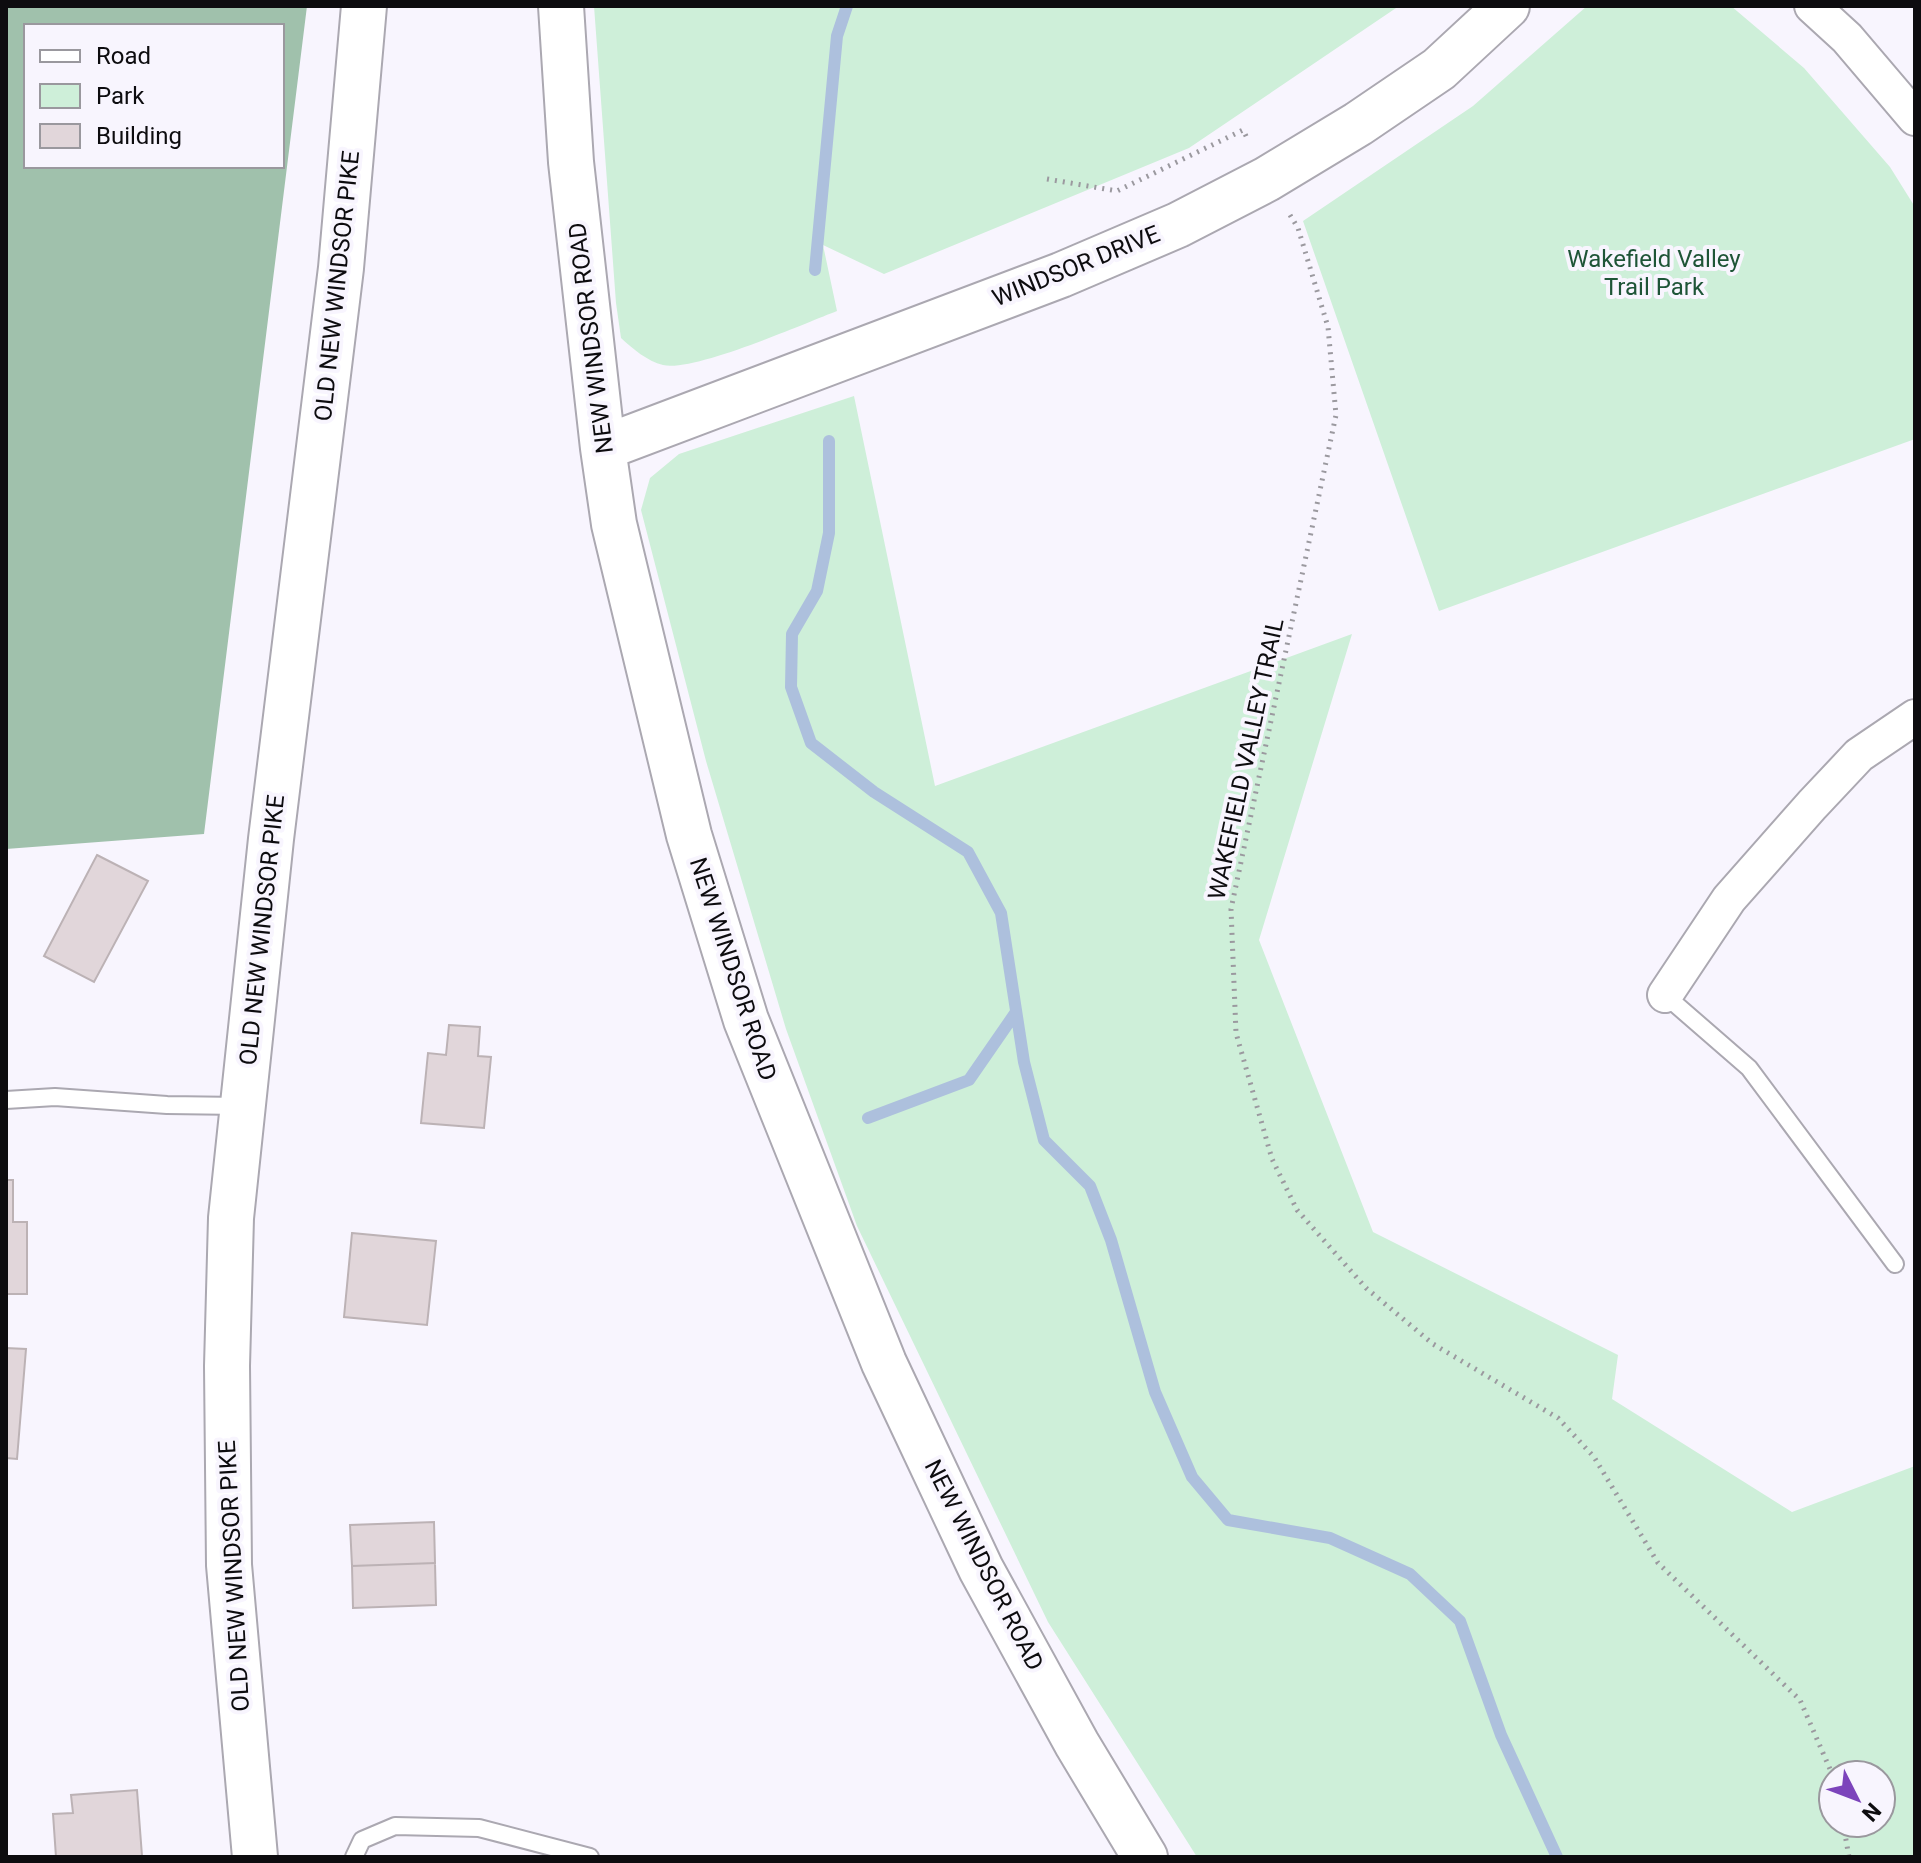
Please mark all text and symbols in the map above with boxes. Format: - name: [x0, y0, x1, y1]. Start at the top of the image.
- legend: [24, 24, 284, 168]
- text: Road: [96, 42, 151, 70]
- text: Park: [96, 82, 145, 110]
- text: Building: [96, 122, 182, 150]
- street label: OLD NEW WINDSOR PIKE: [309, 149, 365, 423]
- street label: WINDSOR DRIVE: [988, 220, 1164, 312]
- street label: NEW WINDSOR ROAD: [563, 221, 619, 455]
- park label: Wakefield Valley Trail Park: [1567, 245, 1741, 301]
- street label: WAKEFIELD VALLEY TRAIL: [1202, 616, 1290, 902]
- street label: OLD NEW WINDSOR PIKE: [234, 793, 290, 1067]
- street label: NEW WINDSOR ROAD: [684, 854, 782, 1084]
- street label: OLD NEW WINDSOR PIKE: [213, 1440, 255, 1712]
- street label: NEW WINDSOR ROAD: [919, 1455, 1049, 1675]
- north arrow: [1817, 1759, 1897, 1839]
- text: N: [1857, 1798, 1886, 1826]

